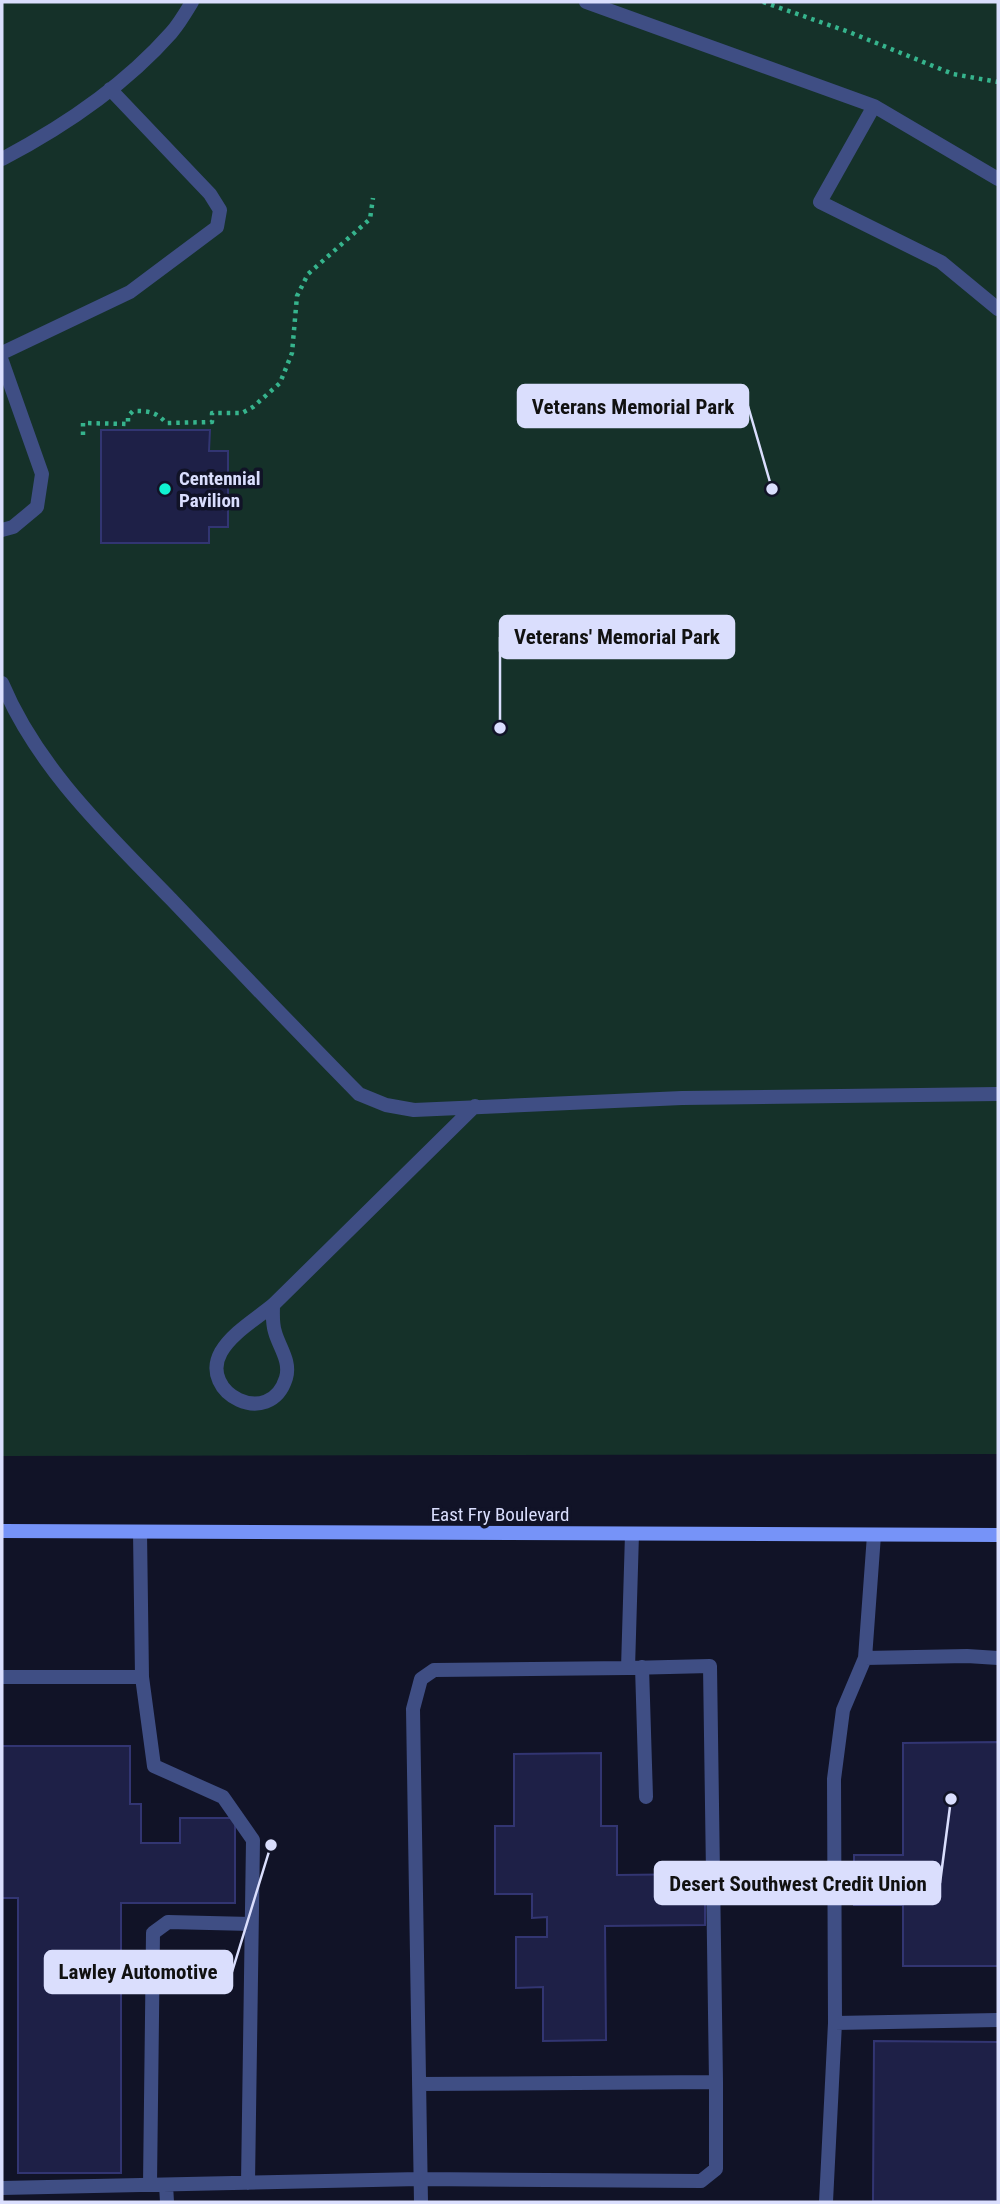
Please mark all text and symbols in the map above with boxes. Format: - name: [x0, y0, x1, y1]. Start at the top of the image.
- callout: Veterans Memorial Park: [518, 385, 748, 427]
- text: Veterans Memorial Park: [532, 395, 735, 419]
- place label: Centennial Pavilion: [179, 467, 260, 512]
- marker: Centennial Pavilion: [157, 481, 173, 497]
- callout: Veterans' Memorial Park: [500, 616, 734, 658]
- text: Veterans' Memorial Park: [514, 625, 721, 649]
- street label: East Fry Boulevard: [431, 1503, 569, 1526]
- callout: Desert Southwest Credit Union: [655, 1862, 940, 1904]
- text: Desert Southwest Credit Union: [669, 1872, 927, 1896]
- callout: Lawley Automotive: [45, 1951, 232, 1993]
- text: Lawley Automotive: [58, 1960, 218, 1984]

